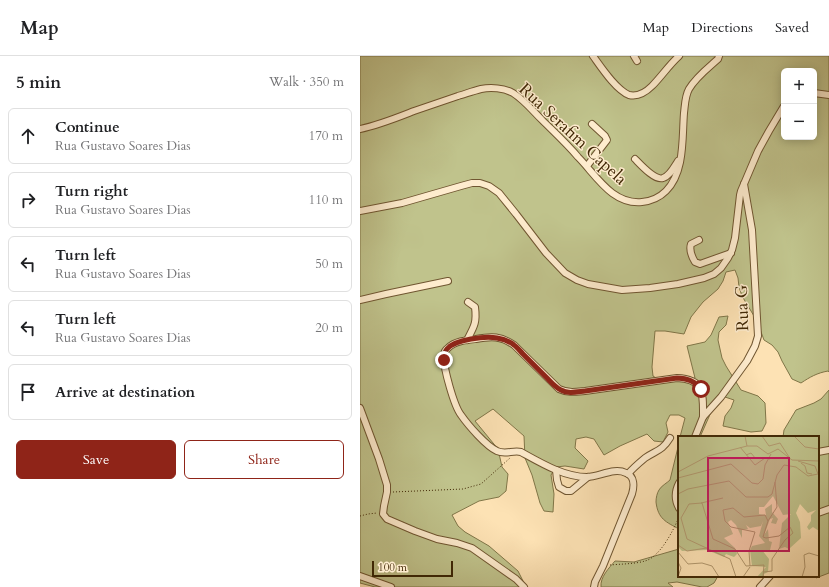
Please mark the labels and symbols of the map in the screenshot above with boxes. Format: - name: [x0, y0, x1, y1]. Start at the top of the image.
- street label: Rua Serafim Capela: [514, 78, 633, 191]
- street label: Rua G: [730, 284, 754, 332]
- route end: [435, 351, 453, 369]
- route start: [692, 380, 710, 398]
- inset map: [678, 436, 819, 577]
- scale bar: [372, 559, 453, 578]

